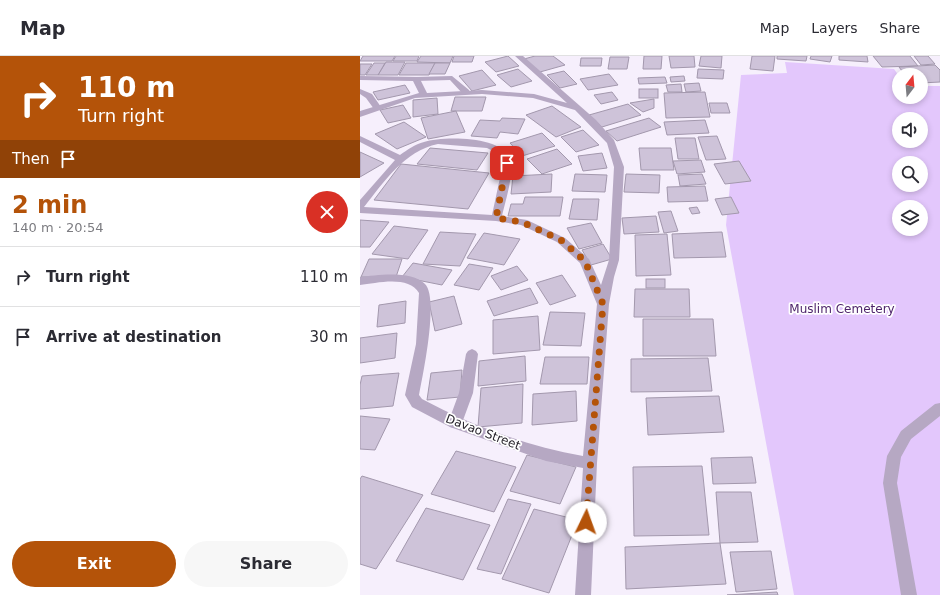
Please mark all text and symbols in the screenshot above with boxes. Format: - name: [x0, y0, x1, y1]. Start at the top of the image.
- text: Map: [20, 17, 65, 39]
- text: Map: [760, 20, 789, 36]
- text: Layers: [811, 20, 858, 36]
- text: Share: [880, 20, 920, 36]
- north arrow: [892, 68, 928, 104]
- map controls: [892, 68, 928, 236]
- text: 110 m: [78, 71, 175, 104]
- icon: right: [12, 72, 64, 124]
- text: Turn right: [78, 105, 164, 126]
- button: sound: [892, 112, 928, 148]
- pin: [490, 146, 524, 180]
- icon: arrive: [57, 148, 79, 170]
- text: Then: [12, 150, 49, 168]
- icon: arrive: [496, 152, 518, 174]
- button: search: [892, 156, 928, 192]
- text: 2 min: [12, 191, 87, 219]
- button: close: [306, 191, 348, 233]
- button: layers: [892, 200, 928, 236]
- text: 140 m · 20:54: [12, 220, 103, 235]
- icon: right: [12, 266, 34, 288]
- text: Turn right: [46, 268, 130, 286]
- text: 110 m: [300, 268, 348, 286]
- park label: Muslim Cemetery: [789, 302, 895, 316]
- icon: arrive: [12, 326, 34, 348]
- text: Arrive at destination: [46, 328, 221, 346]
- text: 30 m: [310, 328, 348, 346]
- street label: Davao Street: [444, 411, 523, 453]
- position arrow: [565, 501, 607, 543]
- button: Exit: [12, 541, 176, 587]
- button: Share: [184, 541, 348, 587]

